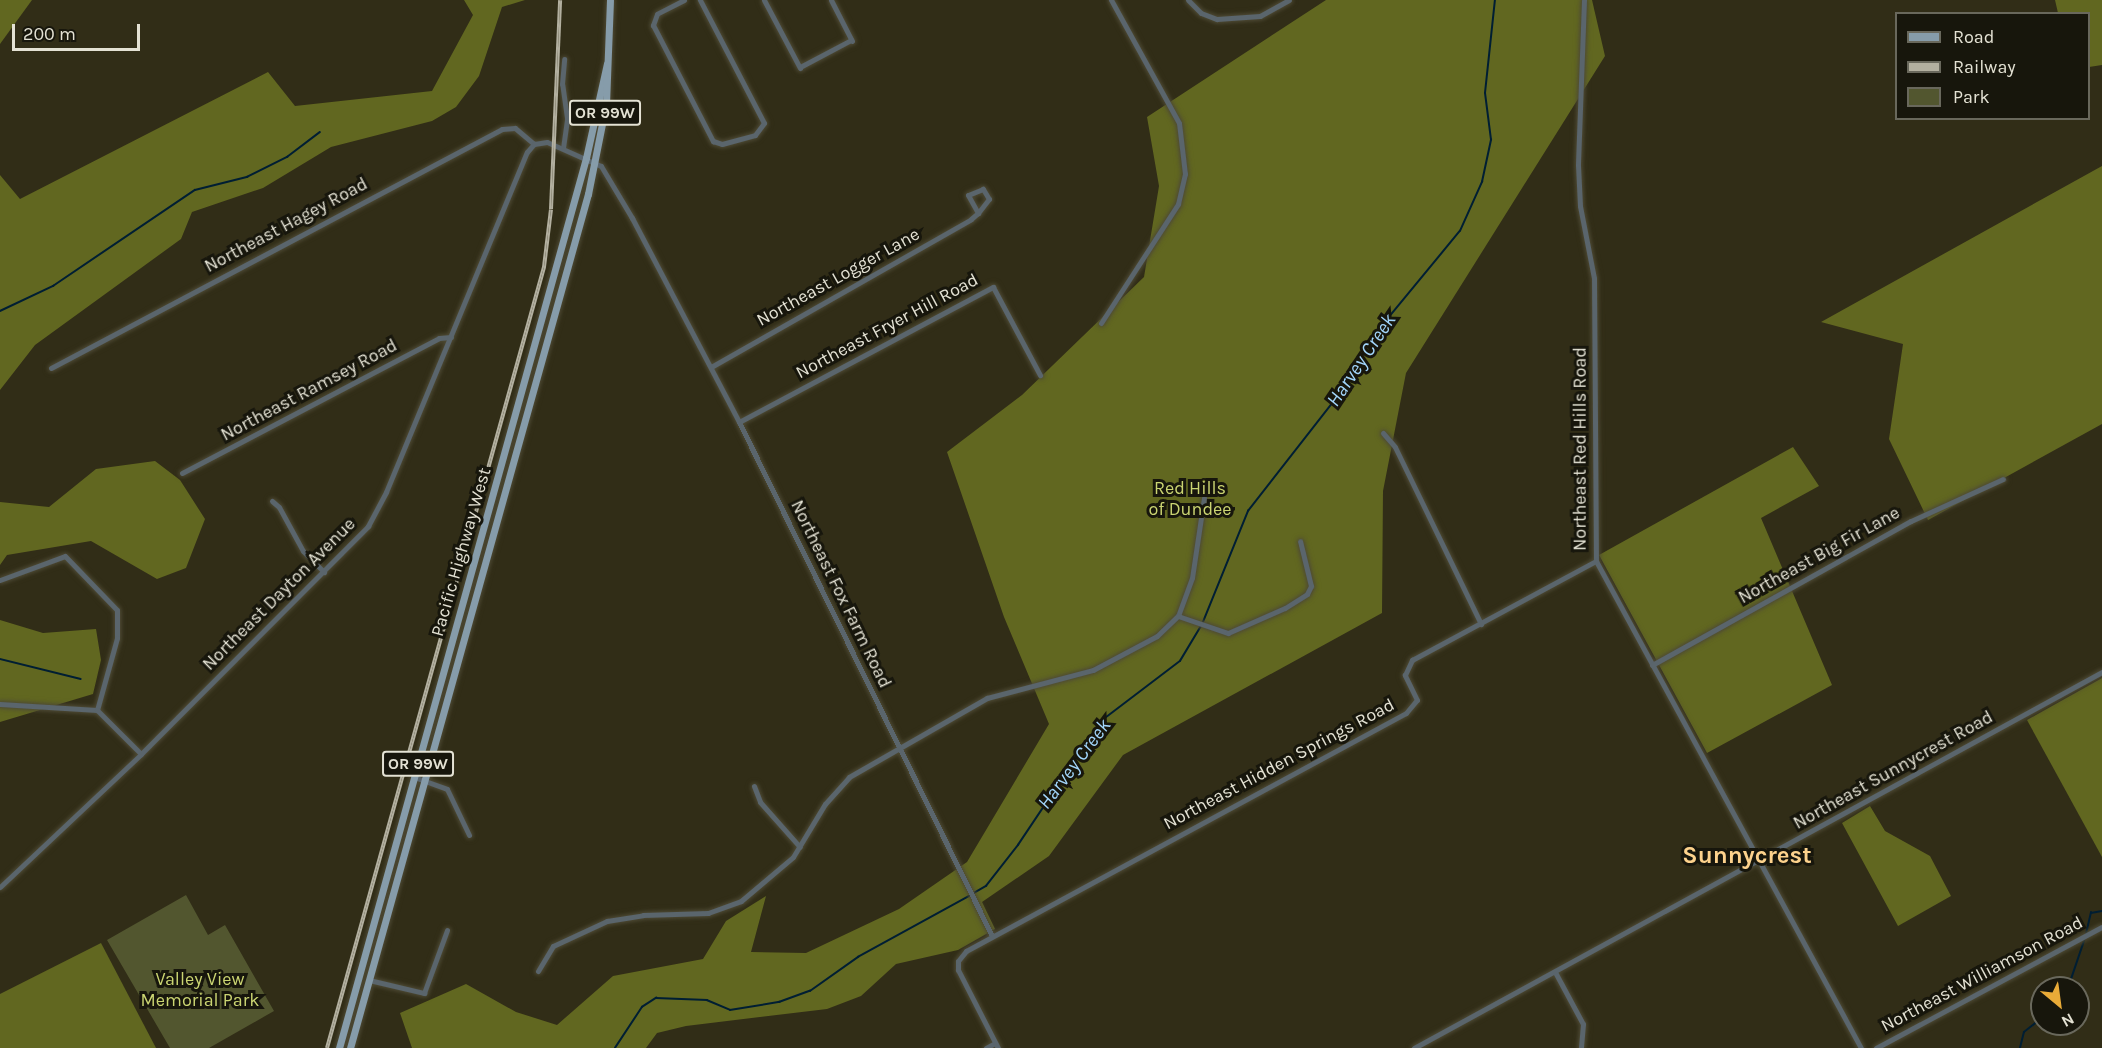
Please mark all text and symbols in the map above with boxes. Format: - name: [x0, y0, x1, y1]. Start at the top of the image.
- scale bar: [15, 12, 142, 50]
- legend: [1895, 12, 2090, 120]
- text: 200 m: [23, 23, 76, 45]
- text: Road: [1953, 26, 1994, 48]
- text: Railway: [1953, 56, 2016, 78]
- text: Park: [1953, 86, 1990, 108]
- road number: OR 99W: [569, 100, 641, 126]
- street label: Northeast Hagey Road: [201, 173, 371, 277]
- street label: Northeast Logger Lane: [753, 223, 923, 331]
- street label: Northeast Fryer Hill Road: [792, 269, 982, 383]
- water label: Harvey Creek: [1321, 309, 1401, 411]
- street label: Northeast Ramsey Road: [217, 334, 401, 446]
- street label: Northeast Red Hills Road: [1569, 347, 1591, 551]
- street label: Pacific Highway West: [427, 465, 495, 639]
- park label: Red Hills of Dundee: [1148, 478, 1232, 520]
- street label: Northeast Fox Farm Road: [786, 497, 896, 691]
- street label: Northeast Big Fir Lane: [1735, 502, 1903, 608]
- street label: Northeast Dayton Avenue: [198, 513, 360, 675]
- street label: Northeast Hidden Springs Road: [1160, 694, 1398, 834]
- street label: Northeast Sunnycrest Road: [1789, 706, 1997, 834]
- water label: Harvey Creek: [1032, 714, 1116, 814]
- road number: OR 99W: [382, 751, 454, 777]
- district label: Sunnycrest: [1682, 842, 1812, 870]
- street label: Northeast Williamson Road: [1877, 912, 2087, 1036]
- park label: Valley View Memorial Park: [141, 969, 259, 1012]
- north arrow: [2030, 976, 2090, 1036]

